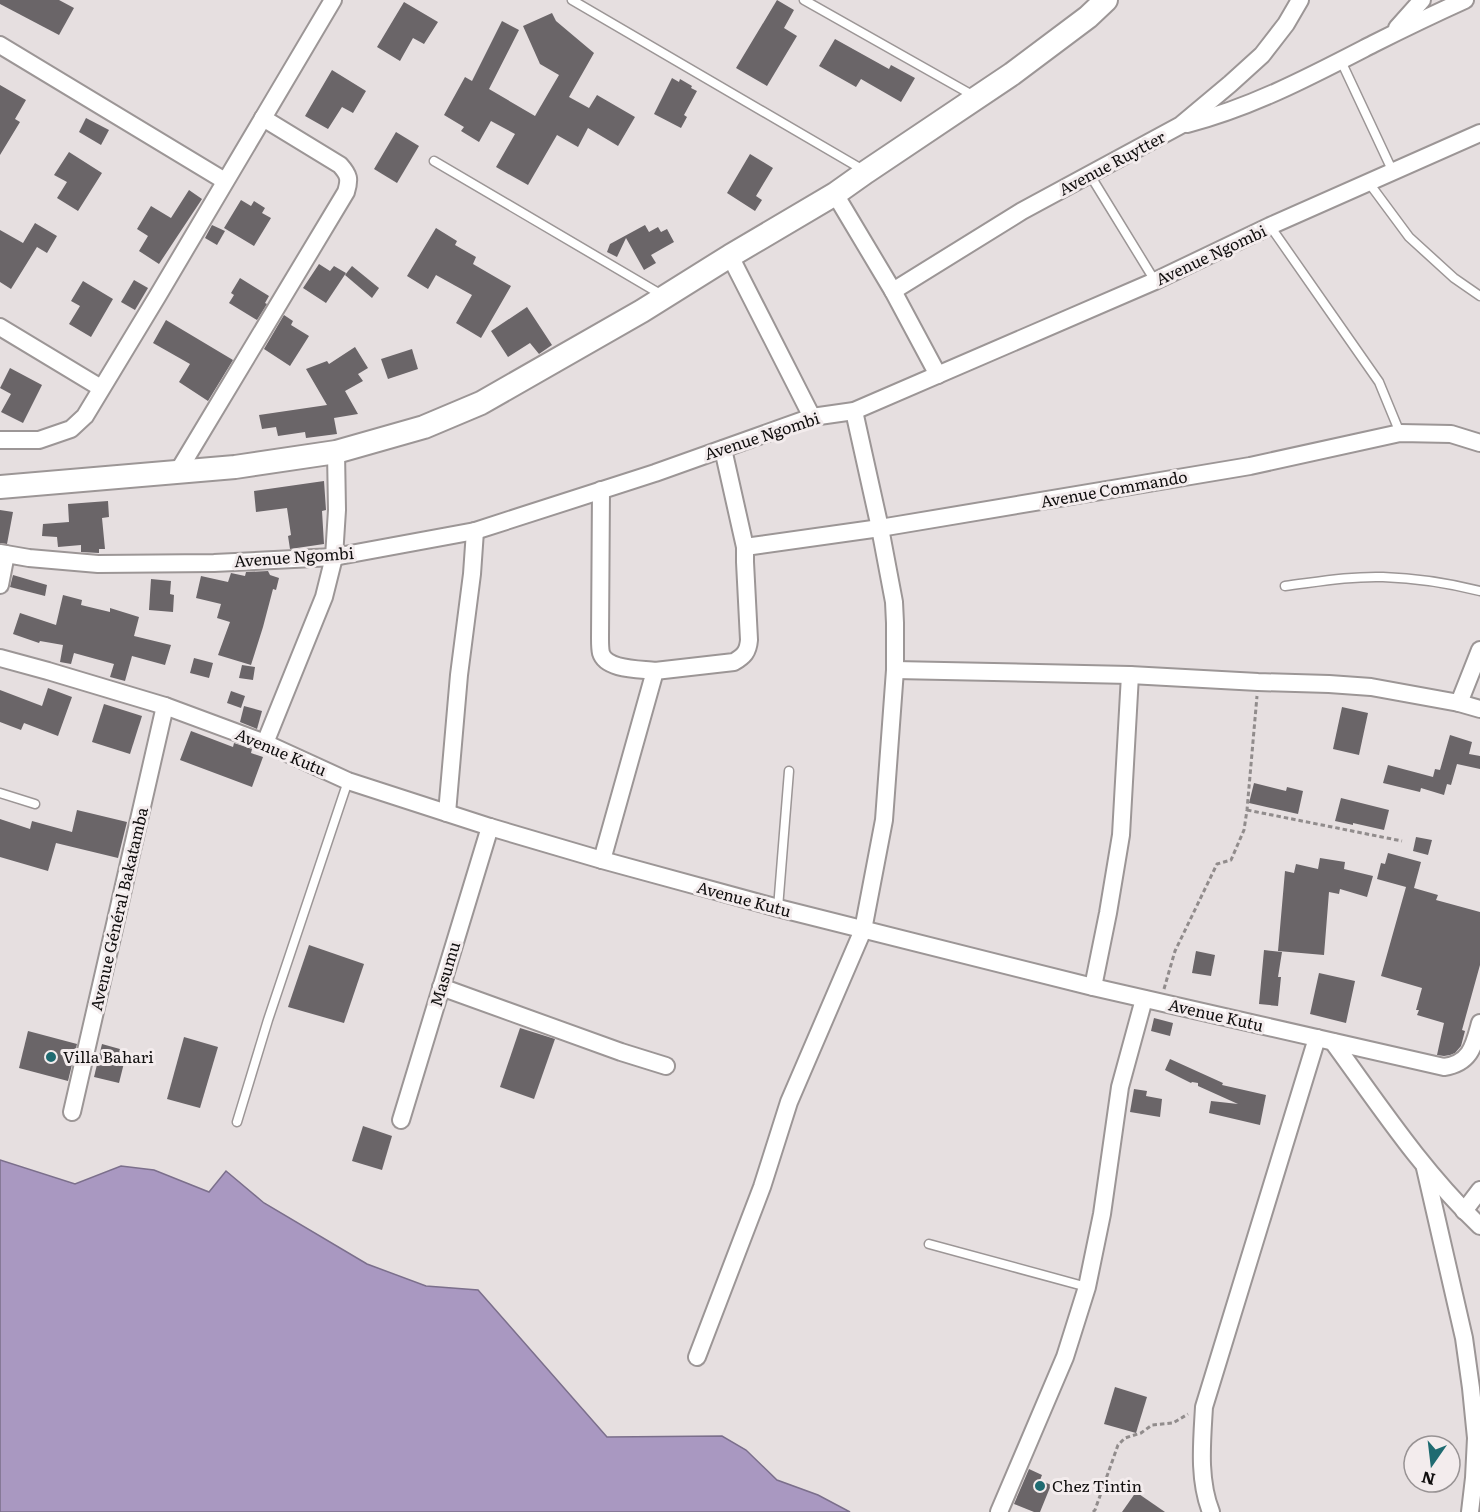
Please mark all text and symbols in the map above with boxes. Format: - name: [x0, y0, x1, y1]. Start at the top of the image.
- street label: Avenue Ruytter: [1054, 124, 1170, 200]
- street label: Avenue Ngombi: [1151, 218, 1270, 290]
- street label: Avenue Ngombi: [701, 405, 822, 465]
- street label: Avenue Commando: [1039, 463, 1189, 513]
- street label: Avenue Ngombi: [233, 540, 355, 572]
- street label: Avenue Kutu: [232, 721, 331, 781]
- street label: Avenue Général Bakatamba: [83, 804, 153, 1013]
- street label: Avenue Kutu: [694, 874, 794, 922]
- street label: Masumu: [423, 938, 465, 1009]
- street label: Avenue Kutu: [1166, 991, 1266, 1037]
- place label: Villa Bahari: [63, 1044, 154, 1068]
- marker: Villa Bahari: [44, 1050, 58, 1064]
- north arrow: [1402, 1434, 1462, 1494]
- text: N: [1419, 1466, 1438, 1493]
- place label: Chez Tintin: [1052, 1473, 1143, 1497]
- marker: Chez Tintin: [1033, 1479, 1047, 1493]

